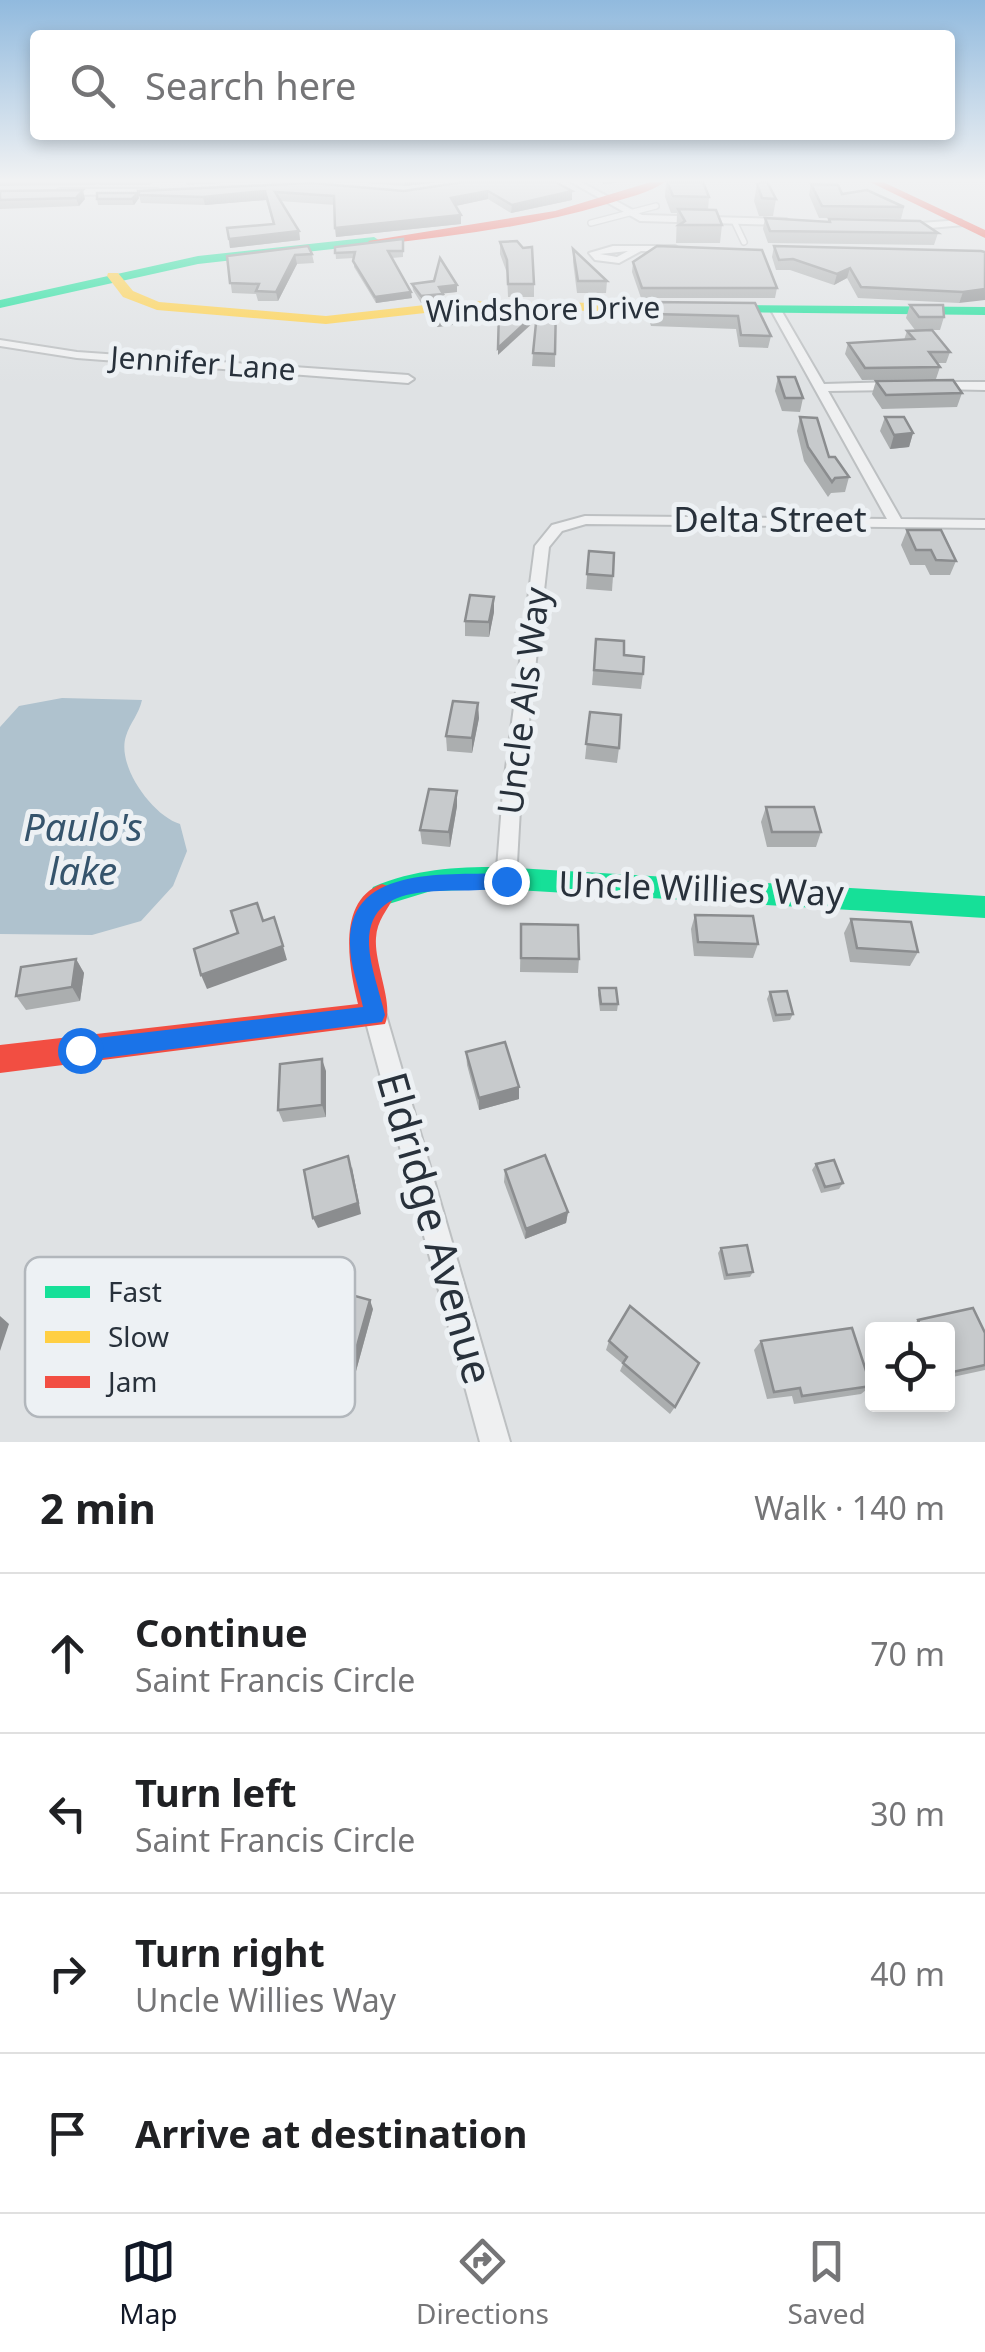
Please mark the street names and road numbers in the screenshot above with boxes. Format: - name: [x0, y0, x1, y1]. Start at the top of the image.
- street label: Windshore Drive: [425, 286, 661, 331]
- street label: Jennifer Lane: [106, 335, 297, 389]
- street label: Delta Street: [673, 495, 867, 542]
- street label: Uncle Als Way: [485, 584, 560, 817]
- street label: Uncle Willies Way: [558, 859, 845, 916]
- street label: Eldridge Avenue: [365, 1065, 508, 1390]

